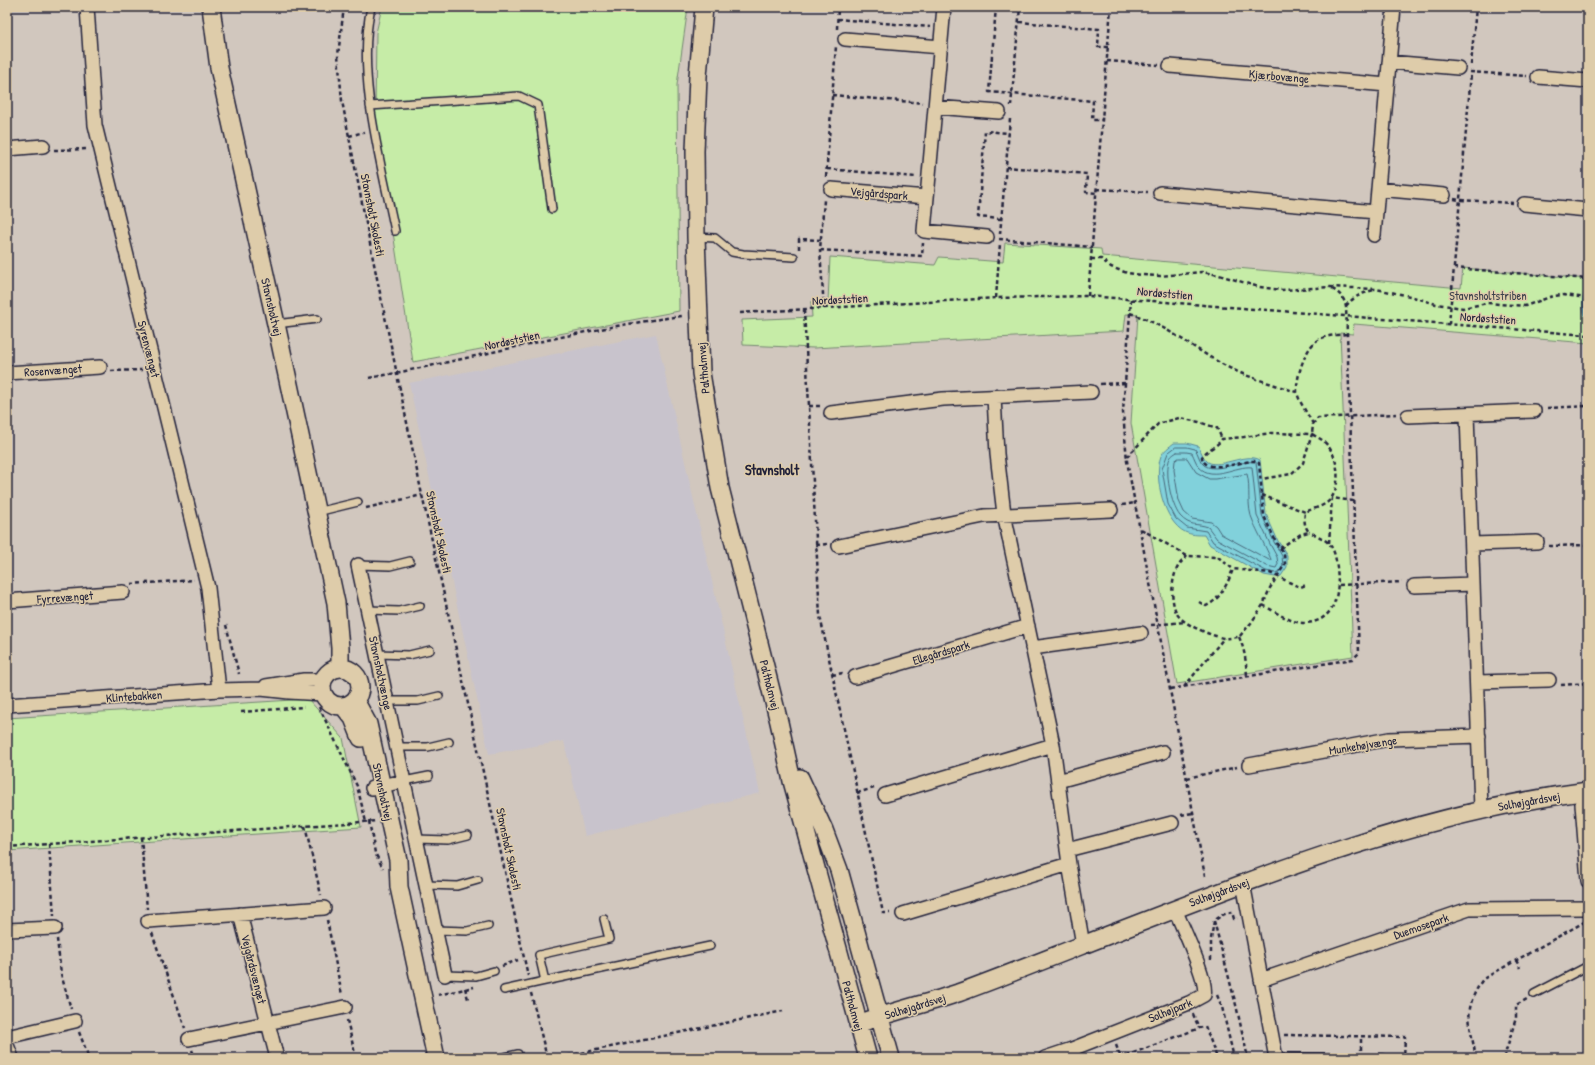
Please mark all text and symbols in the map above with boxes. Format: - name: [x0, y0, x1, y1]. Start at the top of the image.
- street label: Kjærbovænge: [1248, 65, 1310, 87]
- street label: Stavnsholt Skolesti: [357, 172, 389, 258]
- street label: Vejgårdspark: [849, 182, 909, 204]
- street label: Stavnsholtvej: [257, 276, 287, 338]
- street label: Nordøststien: [1136, 282, 1194, 304]
- park label: Stavnsholtstriben: [1449, 287, 1527, 304]
- street label: Nordøststien: [812, 289, 868, 309]
- street label: Nordøststien: [1459, 308, 1517, 328]
- street label: Syrenvænget: [134, 319, 164, 380]
- street label: Nordøststien: [483, 326, 541, 354]
- street label: Paltholmvej: [692, 341, 714, 394]
- street label: Rosenvænget: [24, 359, 83, 380]
- district label: Stavnsholt: [745, 460, 800, 479]
- street label: Stavnsholt Skolesti: [422, 489, 456, 575]
- street label: Fyrrevænget: [35, 586, 95, 608]
- street label: Stavnsholtvænge: [365, 635, 397, 712]
- street label: Ellegårdspark: [910, 635, 972, 669]
- street label: Paltholmvej: [756, 658, 785, 712]
- street label: Klintebakken: [105, 686, 163, 706]
- street label: Munkehøjvænge: [1328, 731, 1398, 759]
- street label: Stavnsholtvej: [369, 761, 397, 823]
- street label: Solhøjgårdsvej: [1497, 787, 1562, 815]
- street label: Stavnsholt Skolesti: [492, 806, 526, 892]
- street label: Solhøjgårdsvej: [1187, 873, 1252, 911]
- street label: Duemosepark: [1391, 909, 1451, 943]
- street label: Vejgårdsvænget: [237, 933, 271, 1006]
- street label: Paltholmvej: [838, 979, 868, 1033]
- street label: Solhøjgårdsvej: [882, 989, 948, 1023]
- street label: Solhøjpark: [1146, 994, 1194, 1026]

